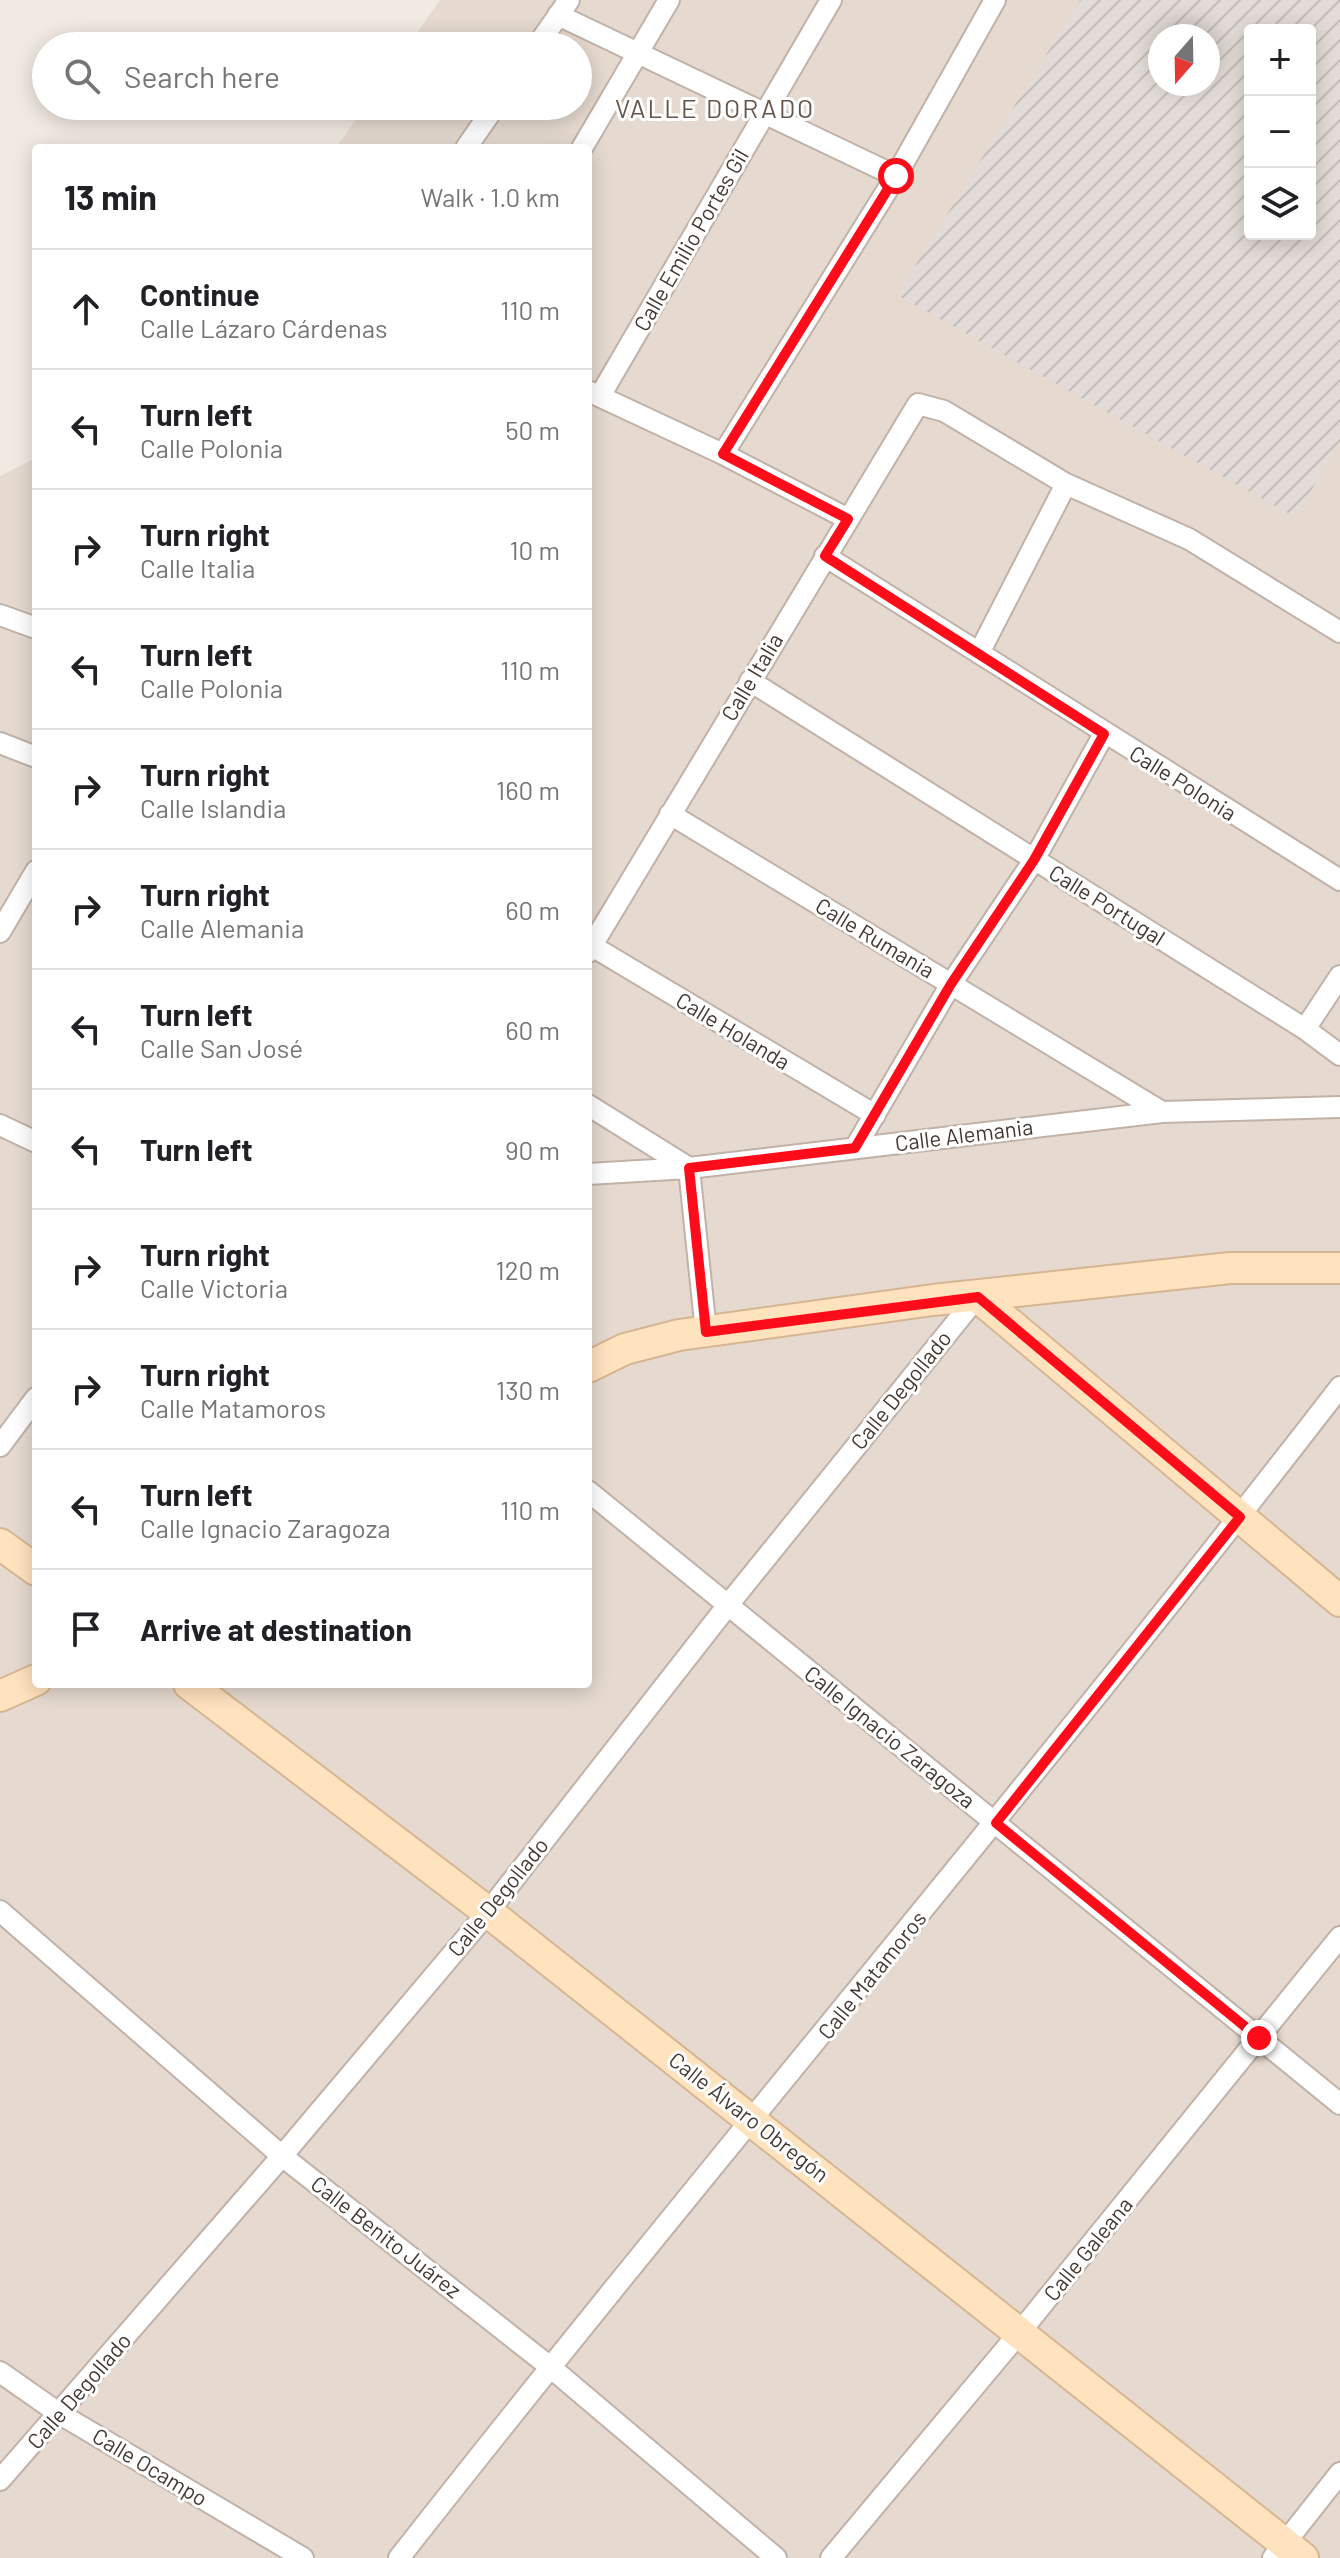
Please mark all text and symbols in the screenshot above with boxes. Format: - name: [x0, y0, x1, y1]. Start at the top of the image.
- north arrow: [1148, 24, 1220, 96]
- map controls: [1244, 24, 1316, 240]
- button: +: [1244, 24, 1316, 96]
- search box: [32, 32, 592, 120]
- icon: search: [60, 54, 104, 98]
- text: Search here: [124, 58, 280, 94]
- district label: VALLE DORADO: [615, 92, 815, 123]
- button: −: [1244, 96, 1316, 168]
- street label: Calle Emilio Portes Gil: [627, 144, 753, 335]
- route start: [878, 158, 914, 194]
- button: layers: [1244, 168, 1316, 240]
- text: 13 min: [64, 176, 157, 217]
- text: Walk · 1.0 km: [420, 181, 560, 212]
- text: Continue: [140, 276, 260, 312]
- icon: ahead: [64, 287, 108, 331]
- text: 110 m: [500, 294, 560, 325]
- text: Calle Lázaro Cárdenas: [140, 312, 388, 343]
- text: Turn left: [140, 396, 253, 432]
- icon: left: [64, 407, 108, 451]
- text: 50 m: [505, 414, 560, 445]
- text: Calle Polonia: [140, 432, 283, 463]
- text: Turn right: [140, 516, 270, 552]
- icon: right: [64, 527, 108, 571]
- text: 10 m: [510, 534, 560, 565]
- text: Calle Italia: [140, 552, 255, 583]
- street label: Calle Italia: [715, 628, 787, 725]
- text: Turn left: [140, 636, 253, 672]
- icon: left: [64, 647, 108, 691]
- text: 110 m: [500, 654, 560, 685]
- text: Calle Polonia: [140, 672, 283, 703]
- street label: Calle Polonia: [1125, 739, 1242, 825]
- text: Turn right: [140, 756, 270, 792]
- icon: right: [64, 767, 108, 811]
- text: 160 m: [496, 774, 560, 805]
- text: Calle Islandia: [140, 792, 286, 823]
- street label: Calle Portugal: [1045, 858, 1170, 950]
- text: Turn right: [140, 876, 270, 912]
- icon: right: [64, 887, 108, 931]
- street label: Calle Rumania: [811, 891, 940, 983]
- text: 60 m: [505, 894, 560, 925]
- text: Calle Alemania: [140, 912, 304, 943]
- street label: Calle Holanda: [672, 986, 795, 1074]
- text: Turn left: [140, 996, 253, 1032]
- icon: left: [64, 1007, 108, 1051]
- text: 60 m: [505, 1014, 560, 1045]
- text: Calle San José: [140, 1032, 303, 1063]
- street label: Calle Alemania: [893, 1113, 1034, 1155]
- icon: left: [64, 1127, 108, 1171]
- text: Turn left: [140, 1131, 253, 1167]
- text: 90 m: [505, 1134, 560, 1165]
- text: Turn right: [140, 1236, 270, 1272]
- icon: right: [64, 1247, 108, 1291]
- text: 120 m: [496, 1254, 560, 1285]
- text: Calle Victoria: [140, 1272, 288, 1303]
- street label: Calle Degollado: [844, 1325, 956, 1454]
- text: Turn right: [140, 1356, 270, 1392]
- icon: right: [64, 1367, 108, 1411]
- text: 130 m: [496, 1374, 560, 1405]
- text: Calle Matamoros: [140, 1392, 326, 1423]
- text: Turn left: [140, 1476, 253, 1512]
- icon: left: [64, 1487, 108, 1531]
- text: 110 m: [500, 1494, 560, 1525]
- text: Calle Ignacio Zaragoza: [140, 1512, 391, 1543]
- icon: arrive: [64, 1607, 108, 1651]
- text: Arrive at destination: [140, 1611, 412, 1647]
- street label: Calle Ignacio Zaragoza: [800, 1659, 981, 1813]
- street label: Calle Degollado: [441, 1832, 553, 1961]
- street label: Calle Matamoros: [812, 1905, 931, 2044]
- route end: [1241, 2020, 1277, 2056]
- street label: Calle Álvaro Obregón: [665, 2046, 835, 2187]
- street label: Calle Benito Juárez: [307, 2170, 467, 2303]
- street label: Calle Galeana: [1037, 2191, 1137, 2306]
- street label: Calle Degollado: [21, 2327, 136, 2454]
- street label: Calle Ocampo: [88, 2422, 213, 2511]

